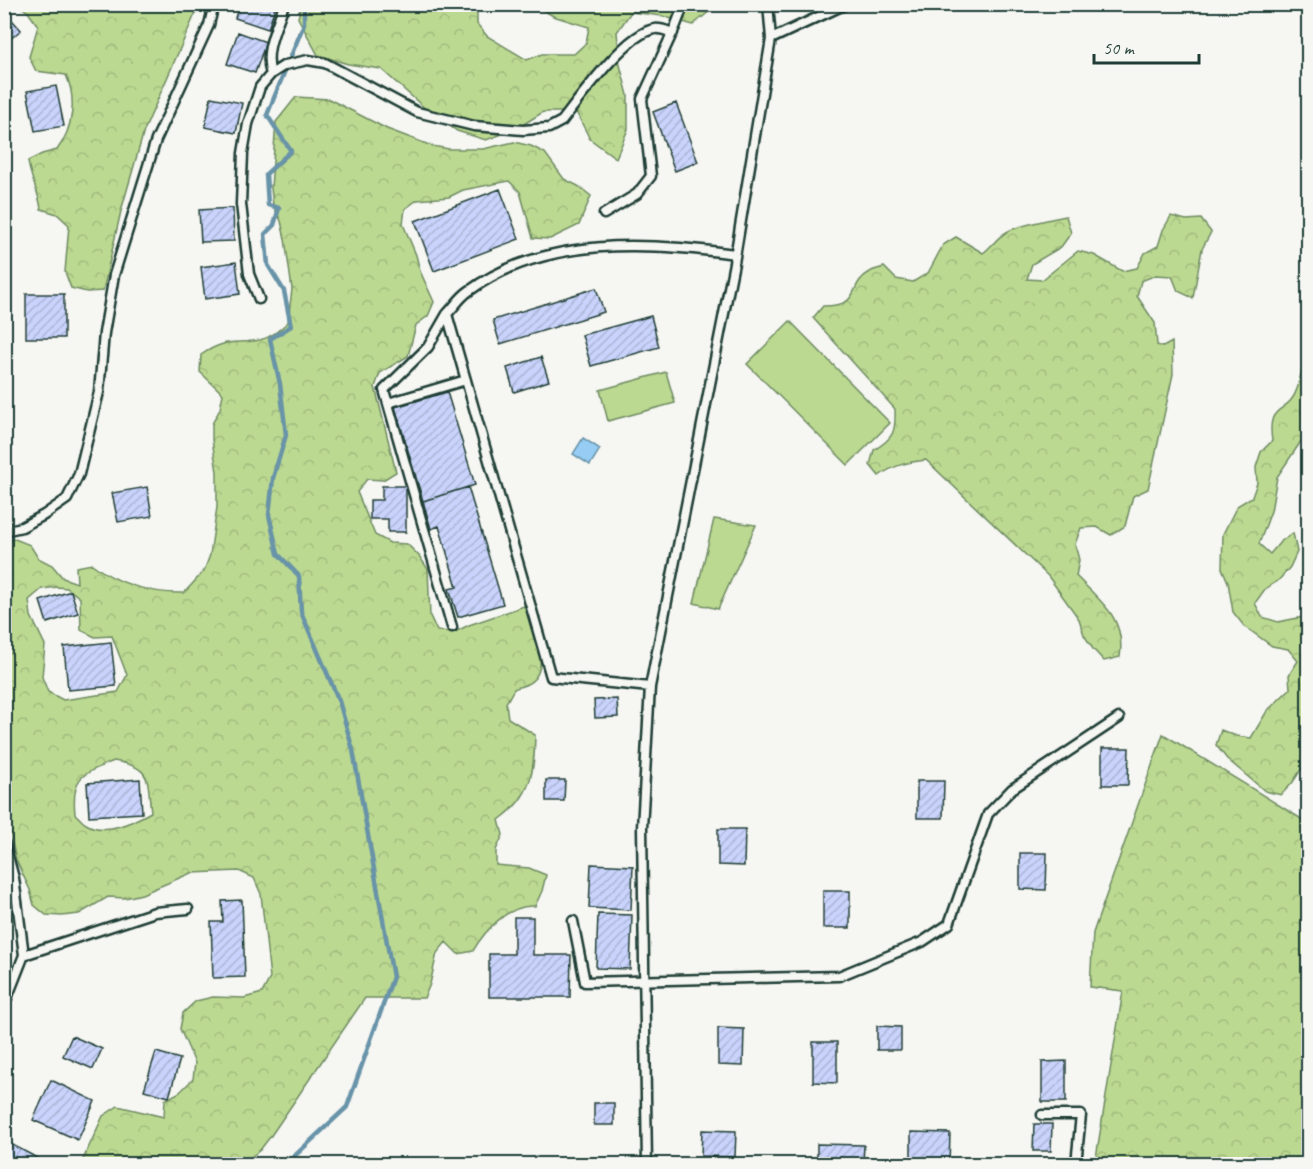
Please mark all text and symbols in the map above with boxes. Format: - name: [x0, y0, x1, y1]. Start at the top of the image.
- scale bar: [1094, 27, 1199, 65]
- text: 50 m: [1103, 37, 1136, 59]

